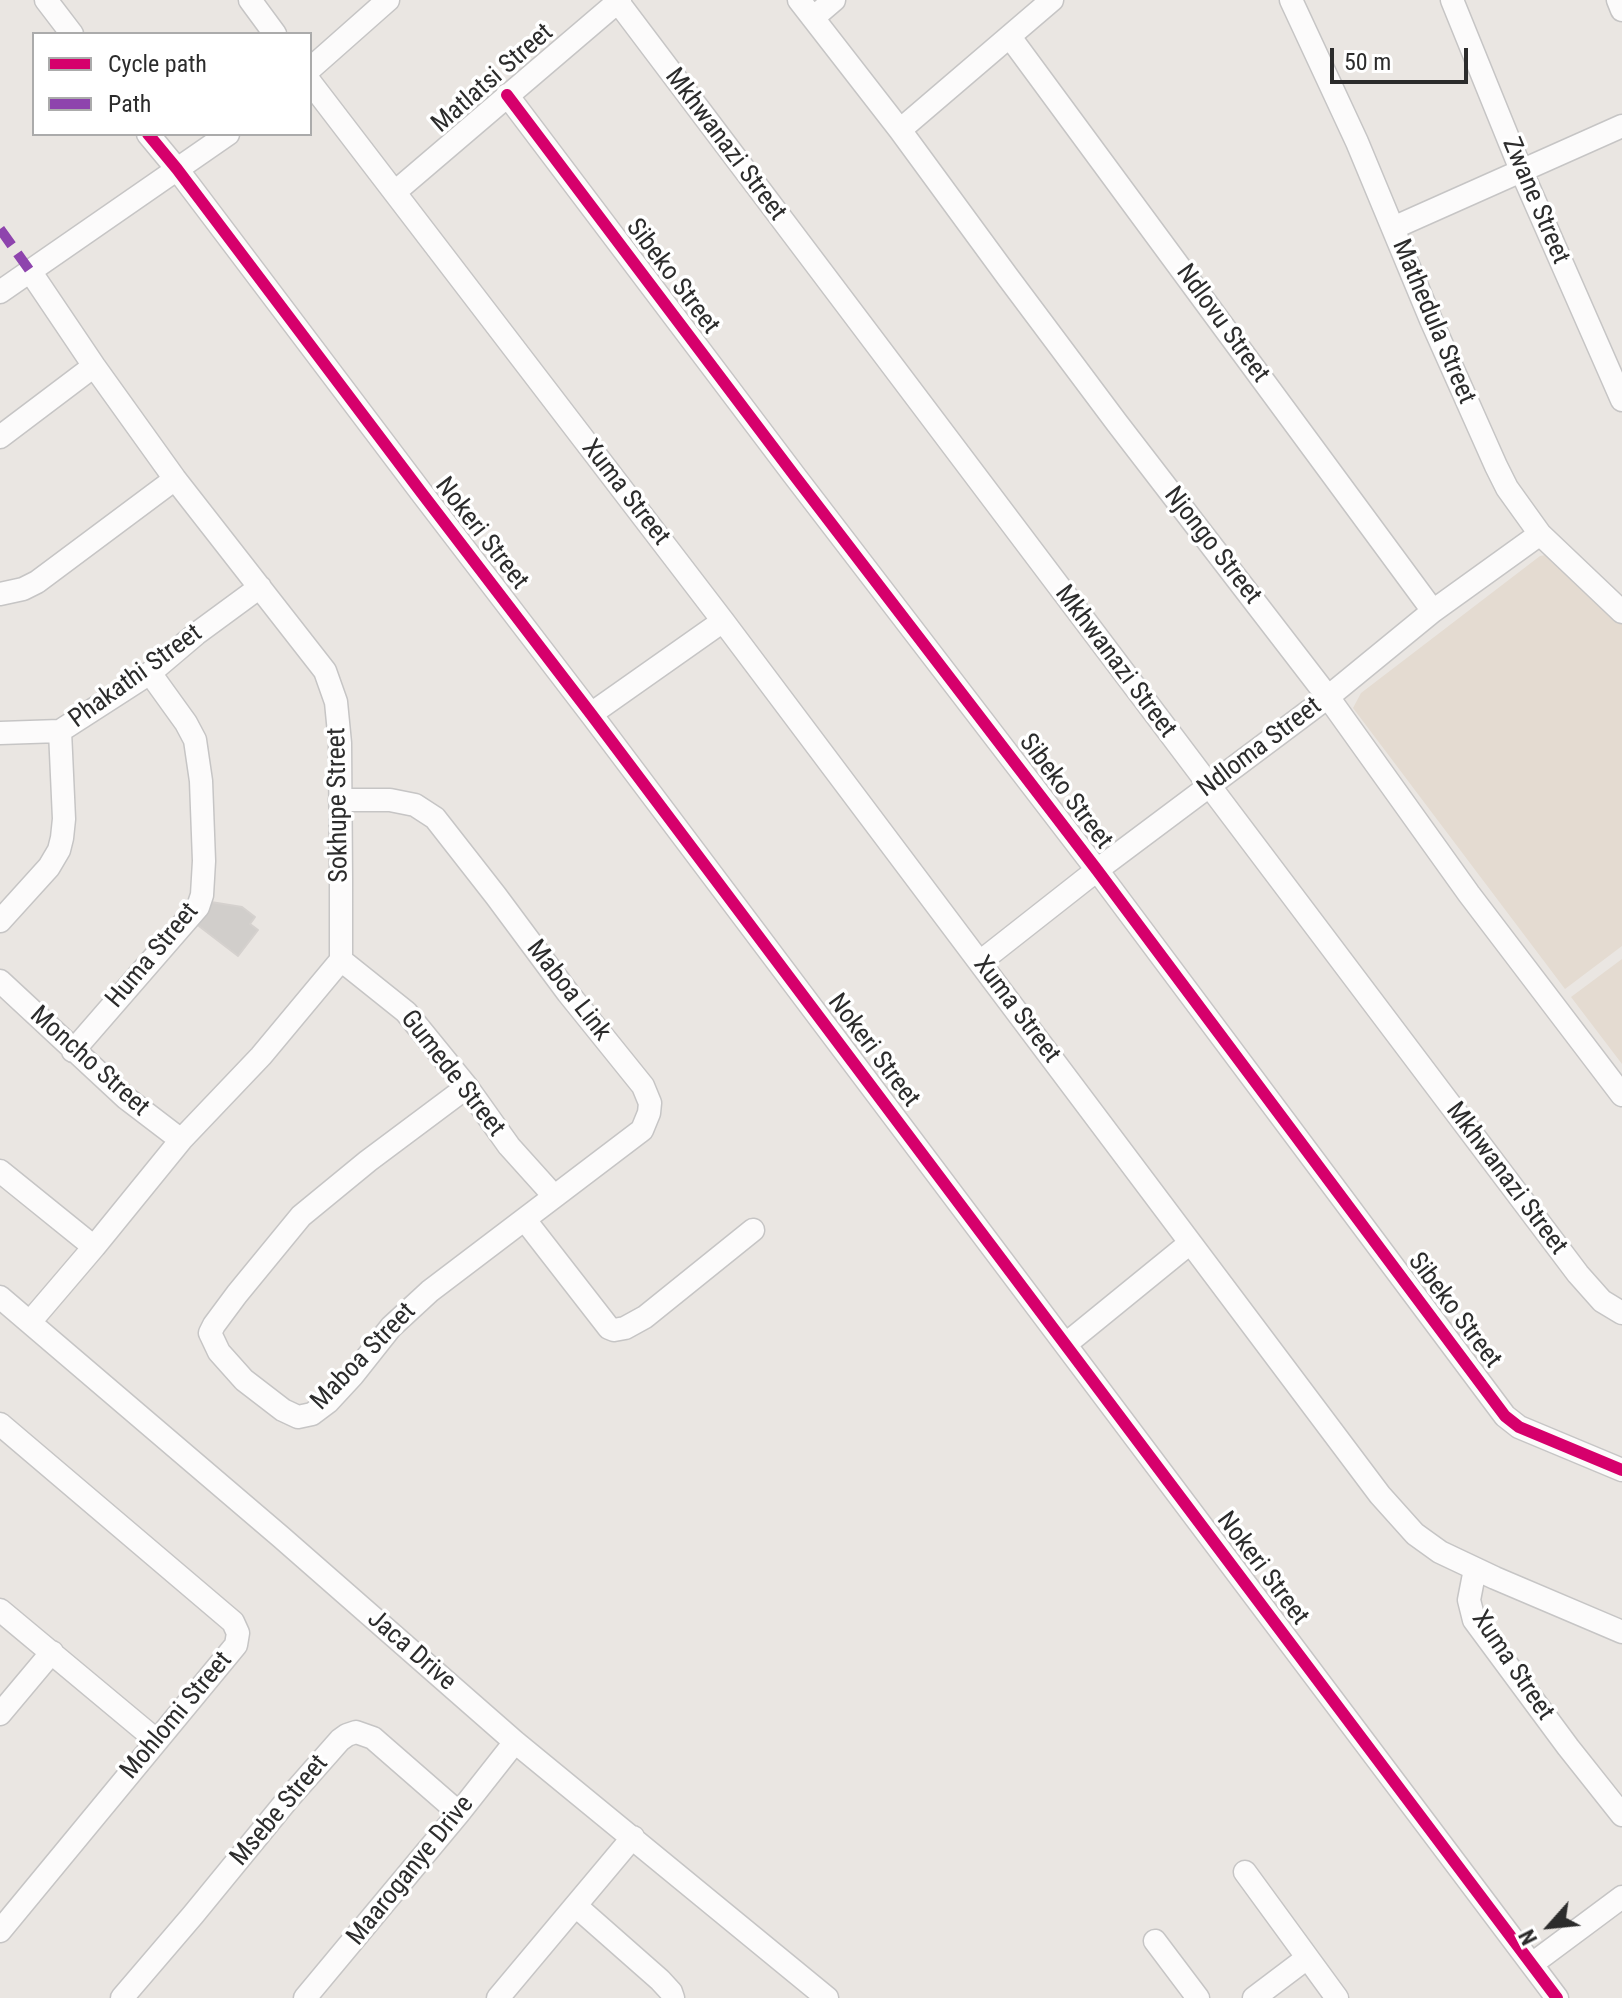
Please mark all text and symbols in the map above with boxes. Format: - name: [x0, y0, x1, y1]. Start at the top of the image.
- street label: Matlatsi Street: [426, 18, 560, 140]
- legend: [32, 32, 312, 136]
- scale bar: [1334, 32, 1472, 82]
- text: 50 m: [1344, 48, 1391, 76]
- text: Cycle path: [108, 50, 207, 78]
- street label: Mkhwanazi Street: [658, 63, 792, 227]
- text: Path: [108, 90, 151, 118]
- street label: Zwane Street: [1494, 133, 1576, 269]
- street label: Sibeko Street: [619, 213, 725, 341]
- street label: Mathedula Street: [1384, 235, 1482, 409]
- street label: Ndlovu Street: [1169, 259, 1275, 389]
- street label: Xuma Street: [574, 434, 676, 552]
- street label: Nokeri Street: [428, 472, 534, 596]
- street label: Njongo Street: [1157, 481, 1267, 611]
- street label: Mkhwanazi Street: [1048, 580, 1182, 744]
- street label: Phakathi Street: [63, 618, 209, 736]
- street label: Ndloma Street: [1192, 691, 1328, 805]
- street label: Sokhupe Street: [322, 727, 356, 883]
- street label: Sibeko Street: [1012, 728, 1118, 856]
- street label: Huma Street: [100, 897, 206, 1015]
- street label: Maboa Link: [519, 934, 617, 1048]
- street label: Xuma Street: [966, 950, 1066, 1070]
- street label: Nokeri Street: [820, 988, 926, 1114]
- street label: Moncho Street: [23, 1000, 155, 1124]
- street label: Gumede Street: [393, 1005, 511, 1143]
- street label: Mkhwanazi Street: [1439, 1097, 1573, 1261]
- street label: Sibeko Street: [1401, 1247, 1507, 1375]
- street label: Maboa Street: [305, 1297, 423, 1417]
- street label: Nokeri Street: [1209, 1506, 1315, 1632]
- street label: Jaca Drive: [360, 1604, 462, 1698]
- street label: Xuma Street: [1464, 1605, 1560, 1727]
- street label: Mohlomi Street: [115, 1646, 239, 1786]
- street label: Msebe Street: [224, 1749, 336, 1873]
- street label: Maaroganye Drive: [341, 1790, 481, 1952]
- north arrow: [1510, 1886, 1590, 1966]
- text: N: [1514, 1925, 1542, 1949]

